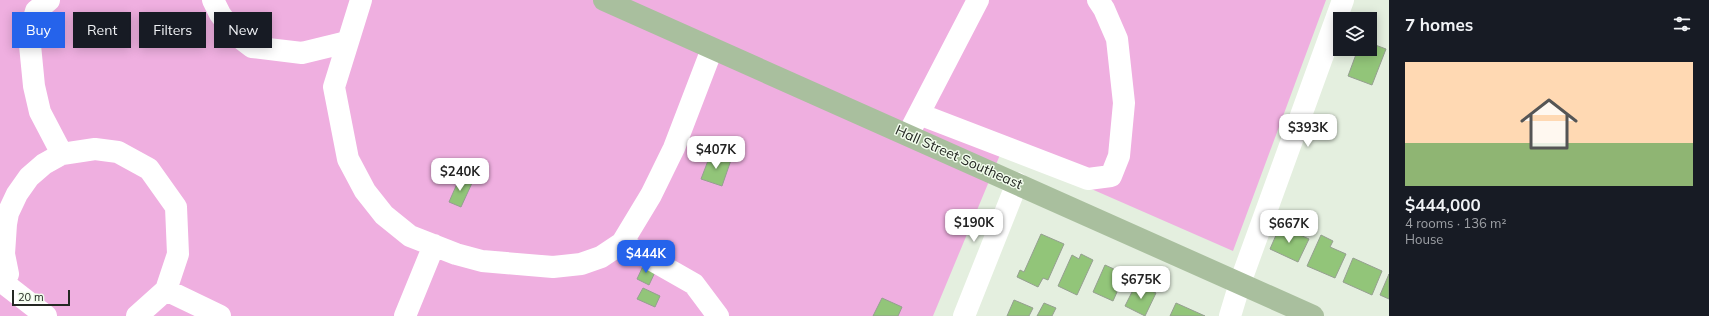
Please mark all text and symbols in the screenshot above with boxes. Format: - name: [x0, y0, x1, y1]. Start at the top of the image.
- chip: Buy: [12, 12, 65, 48]
- chip: Rent: [73, 12, 131, 48]
- chip: Filters: [139, 12, 206, 48]
- chip: New: [214, 12, 272, 48]
- map controls: [1333, 12, 1377, 56]
- button: layers: [1333, 12, 1377, 56]
- icon: filters: [1671, 13, 1693, 35]
- text: 7 homes: [1405, 14, 1473, 35]
- icon: home: [1513, 88, 1585, 160]
- pin: $393K: [1280, 114, 1336, 148]
- text: $393K: [1288, 119, 1328, 135]
- street label: Hall Street Southeast: [893, 121, 1026, 193]
- pin: $407K: [688, 136, 744, 170]
- text: $407K: [696, 141, 736, 157]
- pin: $240K: [432, 158, 488, 192]
- text: $240K: [440, 163, 480, 179]
- text: $444,000: [1405, 194, 1481, 215]
- pin: $190K: [946, 209, 1002, 243]
- pin: $667K: [1261, 210, 1317, 244]
- text: $190K: [954, 214, 994, 230]
- text: $667K: [1269, 215, 1309, 231]
- text: 4 rooms · 136 m²: [1405, 215, 1506, 231]
- text: House: [1405, 231, 1443, 247]
- pin: $444K: [618, 240, 674, 274]
- text: $444K: [626, 245, 666, 261]
- pin: $675K: [1113, 266, 1169, 300]
- text: $675K: [1121, 271, 1161, 287]
- scale bar: [12, 288, 70, 307]
- text: 20 m: [18, 290, 44, 304]

